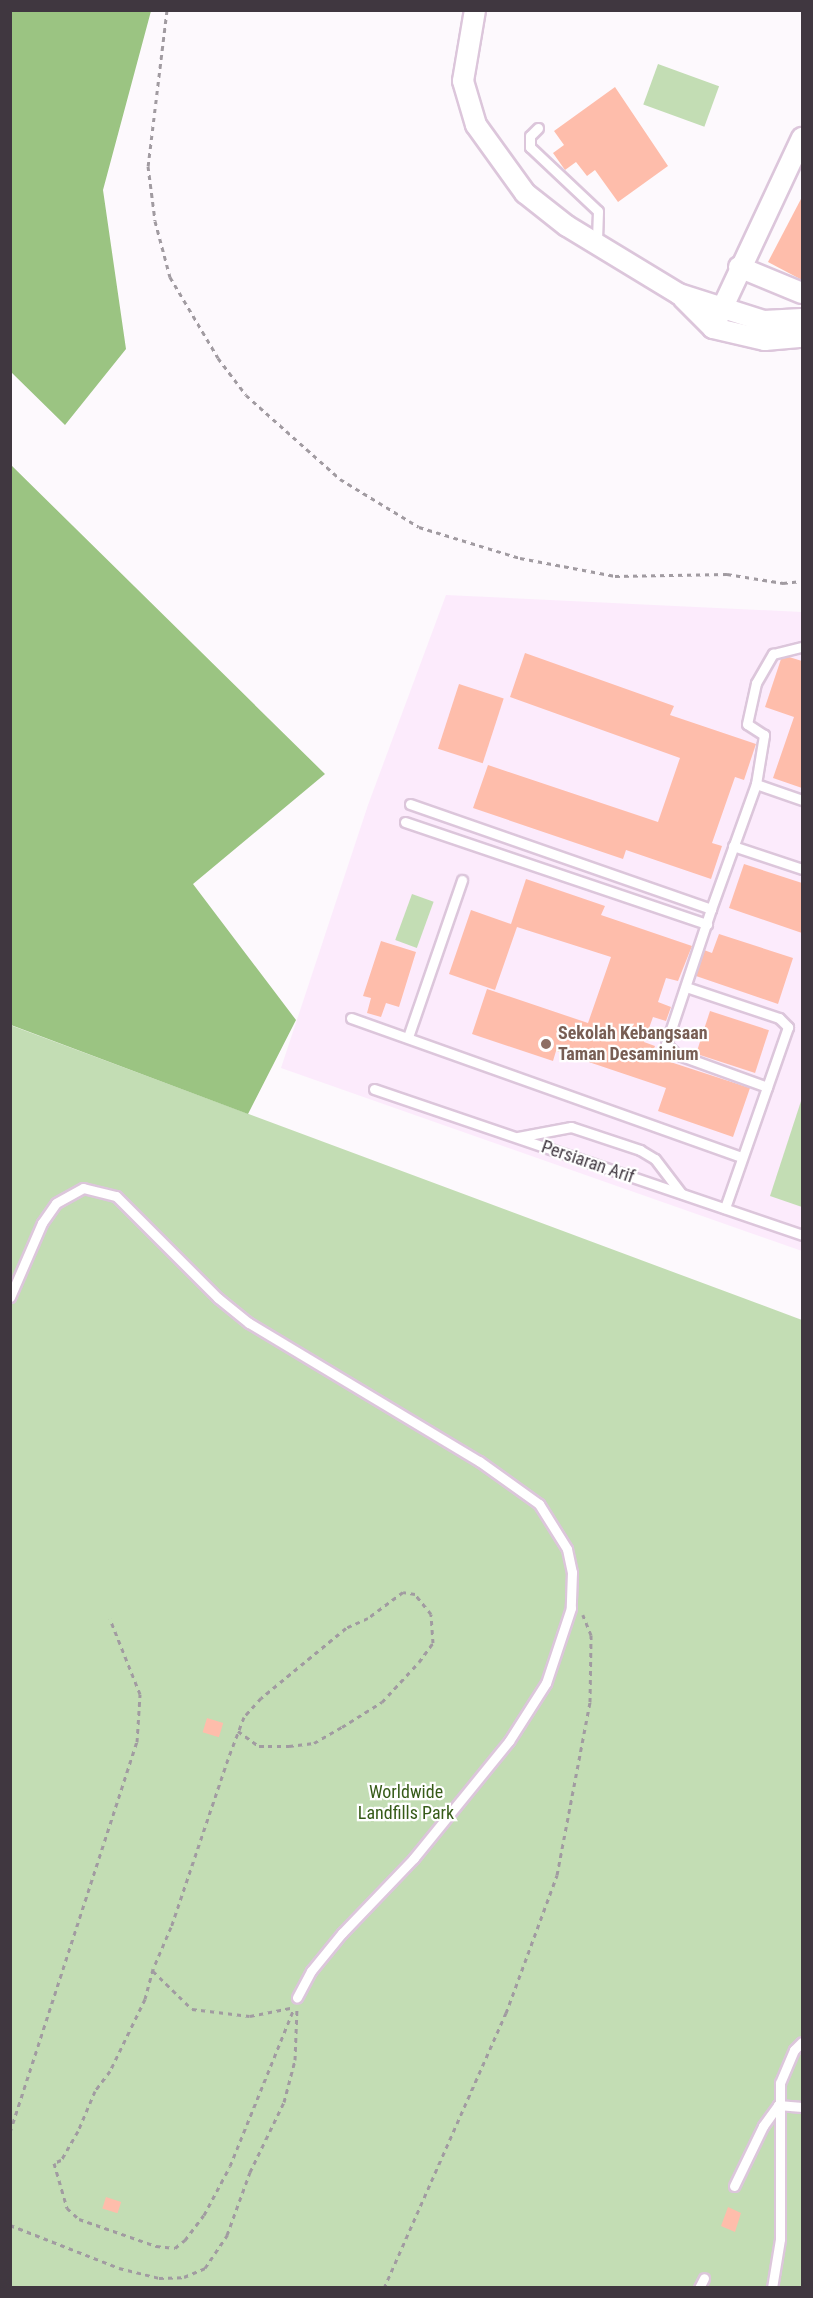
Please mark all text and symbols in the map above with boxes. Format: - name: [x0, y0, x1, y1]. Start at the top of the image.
- place label: Sekolah Kebangsaan Taman Desaminium: [558, 1023, 708, 1066]
- marker: Sekolah Kebangsaan Taman Desaminium: [539, 1037, 553, 1051]
- street label: Persiaran Arif: [539, 1136, 637, 1188]
- park label: Worldwide Landfills Park: [358, 1782, 454, 1824]

